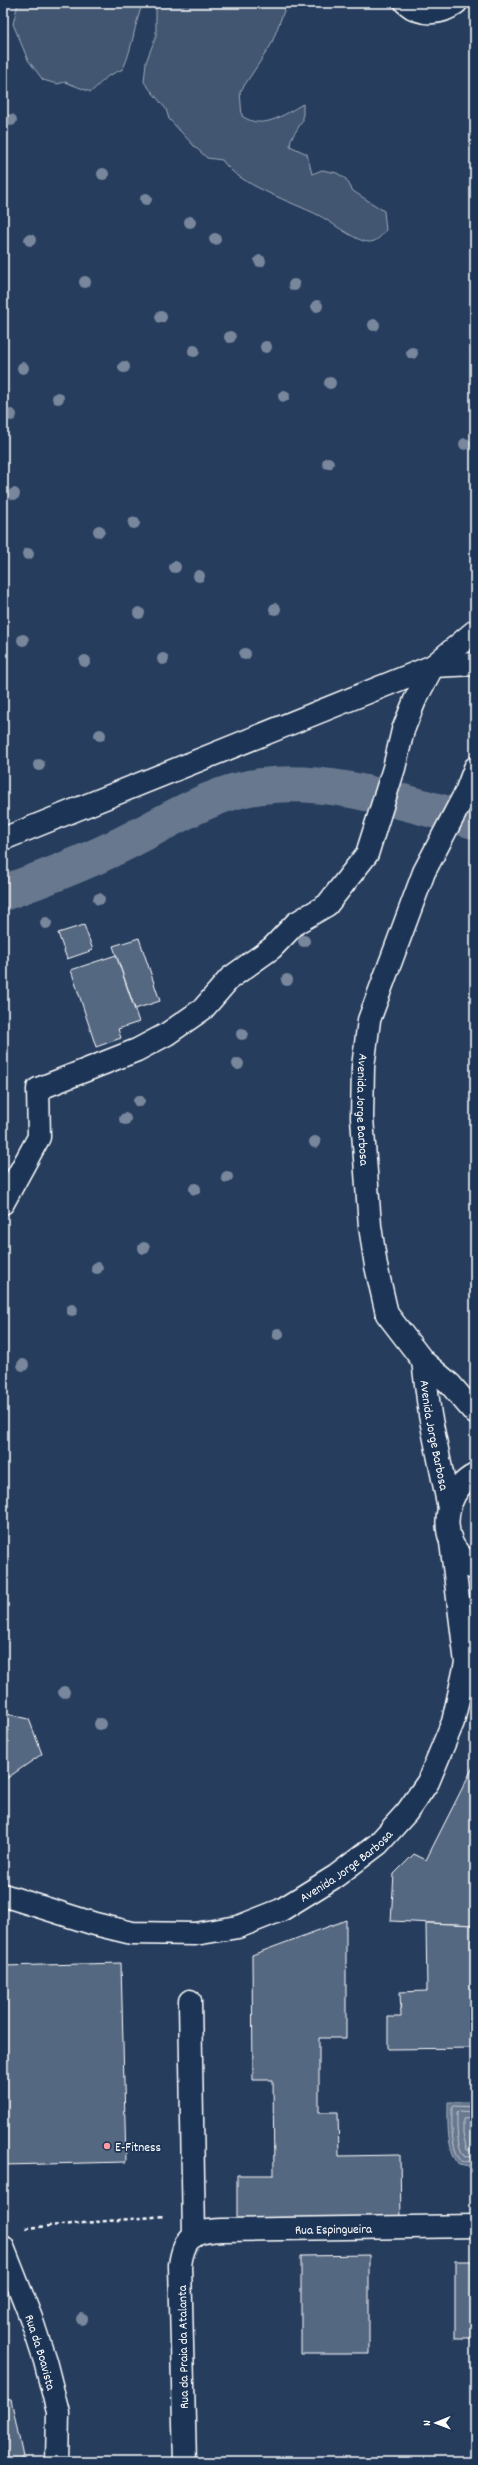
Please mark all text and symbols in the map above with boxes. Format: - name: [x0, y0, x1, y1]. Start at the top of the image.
- street label: Avenida Jorge Barbosa: [350, 1052, 373, 1167]
- street label: Avenida Jorge Barbosa: [414, 1379, 452, 1493]
- street label: Avenida Jorge Barbosa: [297, 1826, 399, 1908]
- place label: E-Fitness: [115, 2139, 161, 2158]
- marker: E-Fitness: [102, 2141, 112, 2151]
- street label: Rua Espingueira: [295, 2221, 373, 2241]
- street label: Rua da Praia da Atalanta: [174, 2284, 195, 2409]
- street label: Rua da Boavista: [19, 2312, 59, 2394]
- north arrow: [416, 2403, 456, 2443]
- text: N: [420, 2420, 436, 2426]

